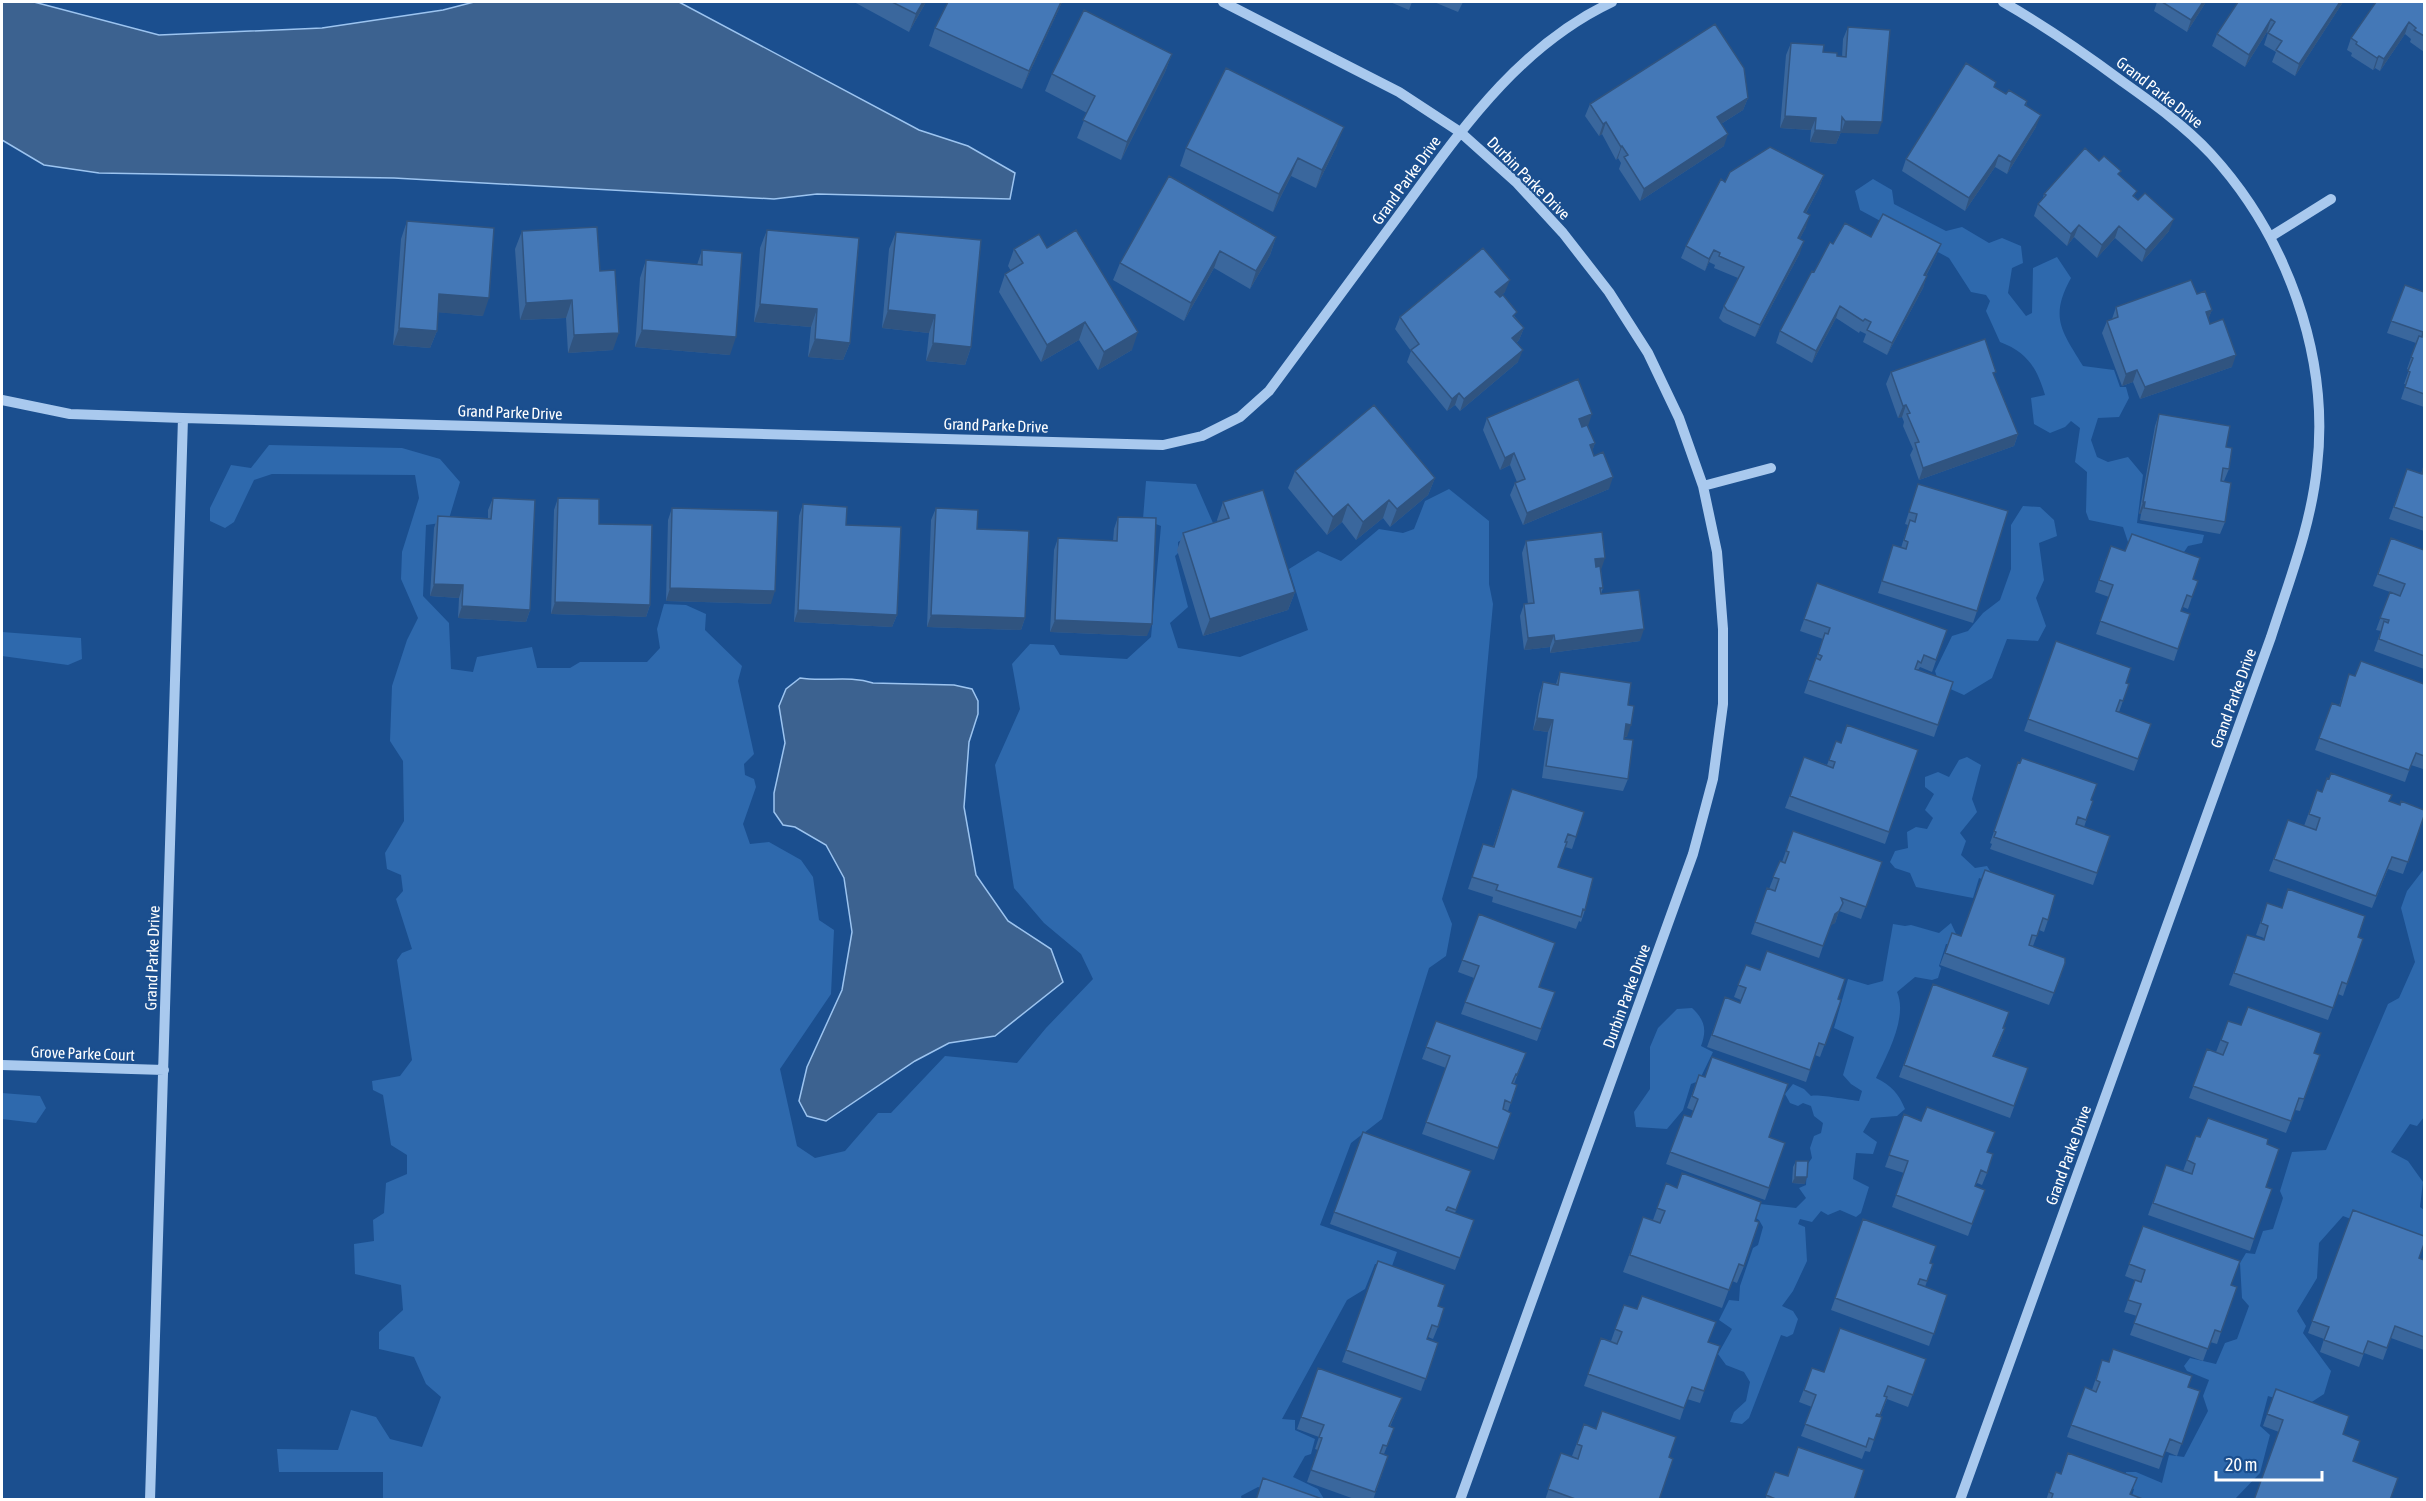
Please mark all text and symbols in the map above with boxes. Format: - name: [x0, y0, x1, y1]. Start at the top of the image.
- street label: Grand Parke Drive: [2113, 53, 2207, 131]
- street label: Grand Parke Drive: [1368, 132, 1444, 228]
- street label: Durbin Parke Drive: [1484, 133, 1574, 223]
- street label: Grand Parke Drive: [457, 401, 563, 423]
- street label: Grand Parke Drive: [943, 414, 1049, 436]
- street label: Grand Parke Drive: [2207, 646, 2259, 750]
- street label: Grand Parke Drive: [141, 905, 163, 1011]
- street label: Durbin Parke Drive: [1599, 941, 1653, 1051]
- street label: Grove Parke Court: [31, 1042, 136, 1064]
- street label: Grand Parke Drive: [2042, 1103, 2094, 1207]
- scale bar: [2216, 1444, 2322, 1482]
- text: 20 m: [2225, 1454, 2257, 1475]

